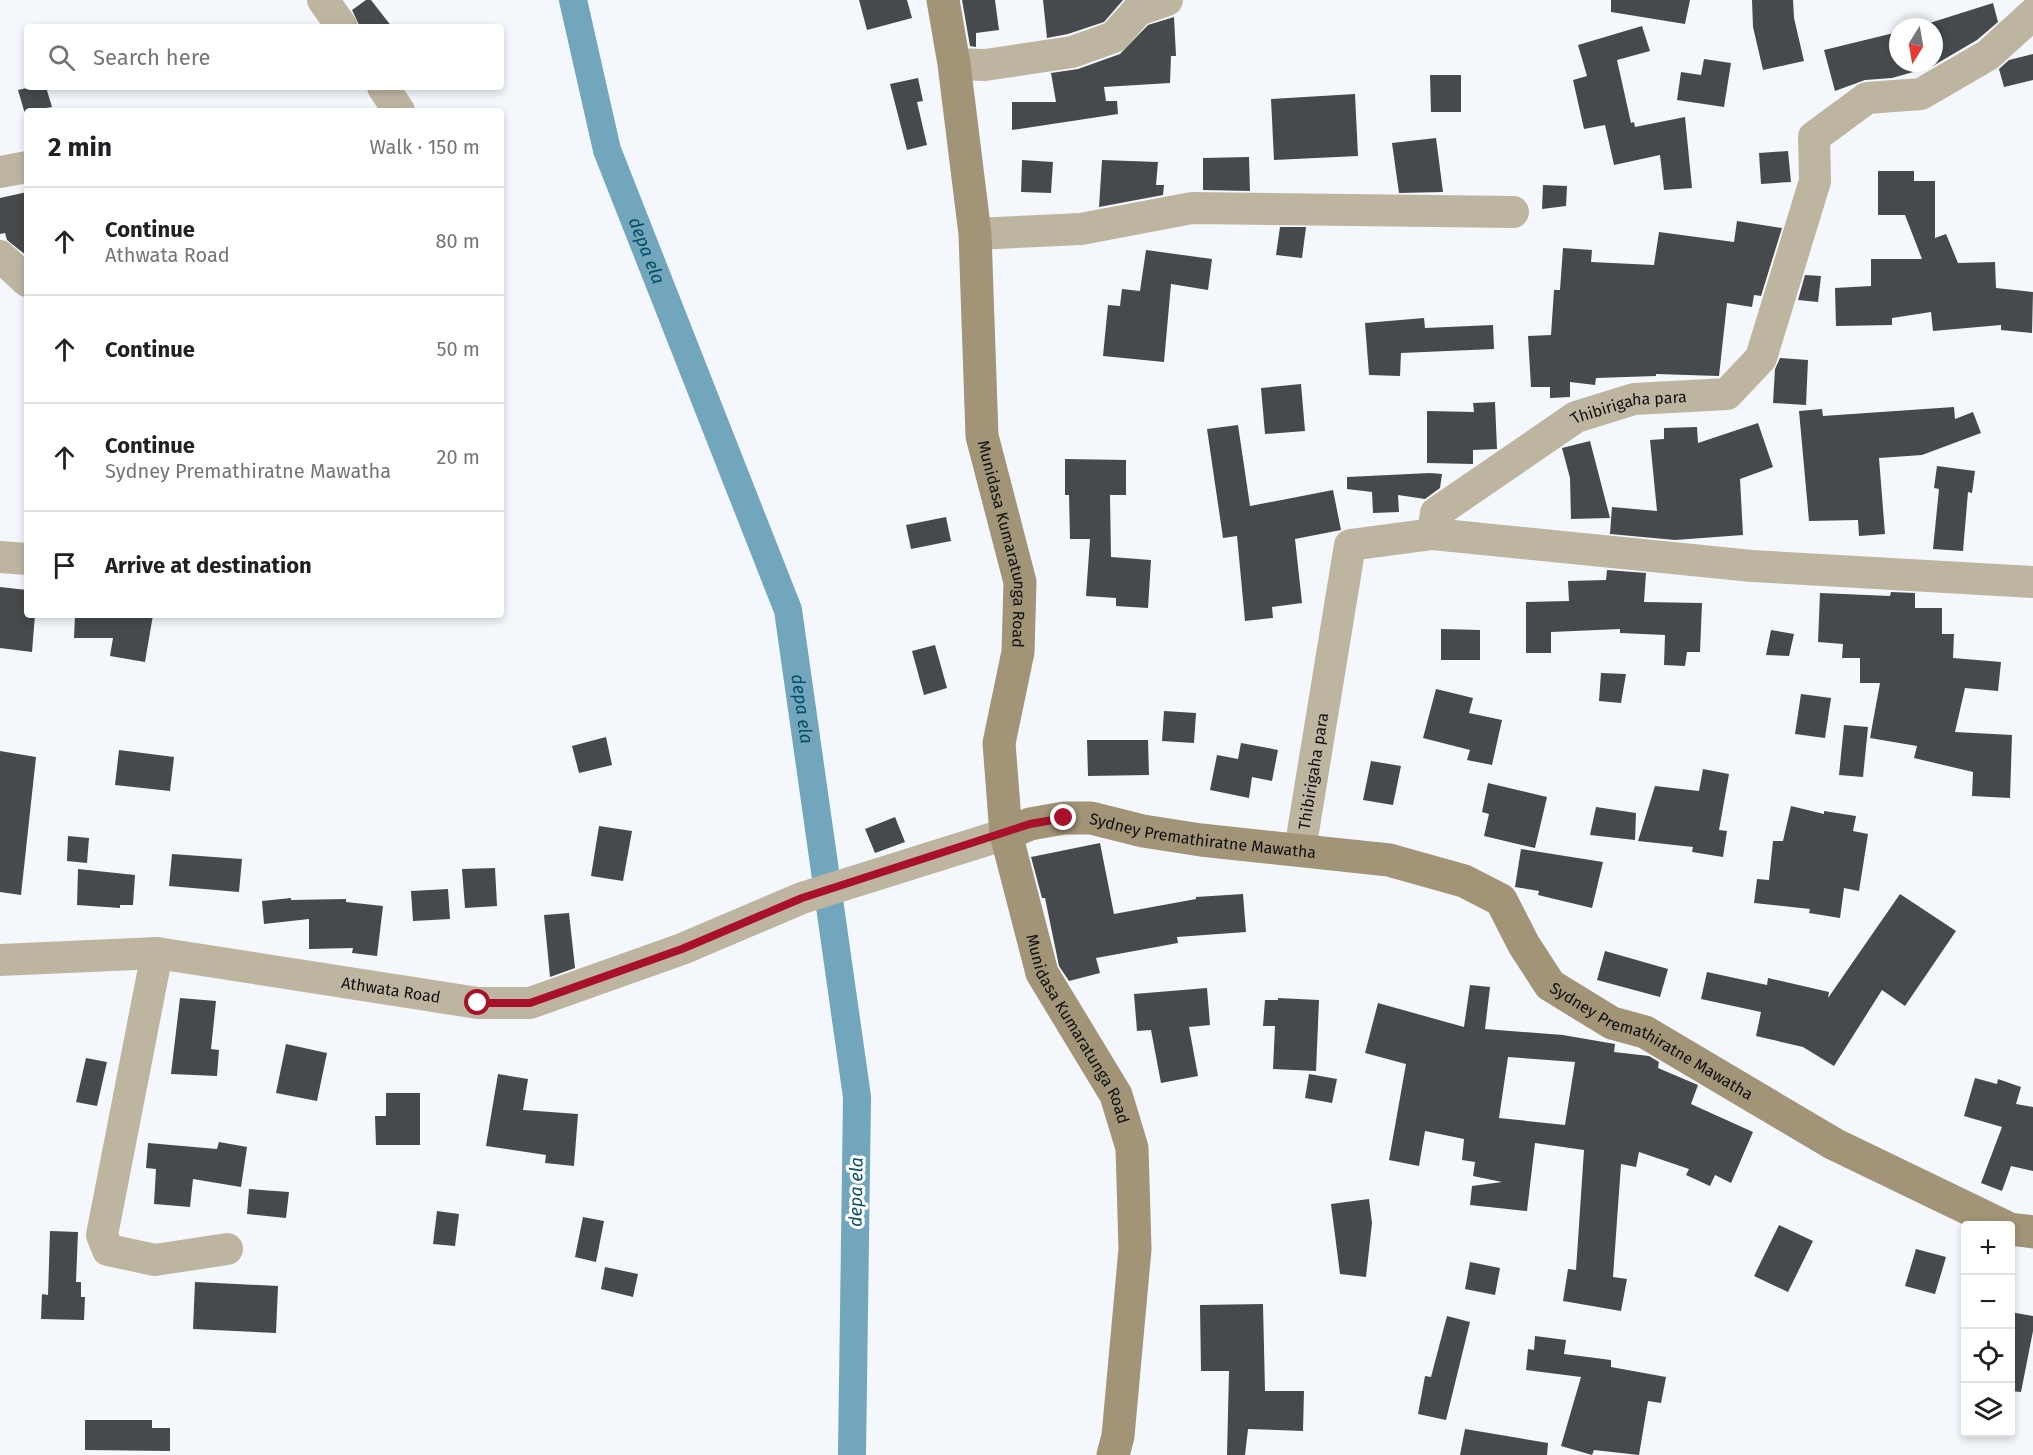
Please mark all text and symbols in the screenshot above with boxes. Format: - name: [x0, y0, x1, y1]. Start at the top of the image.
- north arrow: [1889, 18, 1943, 72]
- search box: [24, 24, 504, 90]
- icon: search: [45, 41, 78, 74]
- text: Search here: [93, 44, 211, 71]
- text: 2 min: [48, 132, 112, 163]
- text: Walk · 150 m: [370, 135, 480, 159]
- water label: depa ela: [624, 214, 670, 287]
- text: Continue: [105, 216, 195, 243]
- icon: ahead: [48, 225, 81, 258]
- text: 80 m: [435, 229, 480, 253]
- text: Athwata Road: [105, 243, 230, 267]
- icon: ahead: [48, 333, 81, 366]
- text: Continue: [105, 336, 195, 363]
- text: 50 m: [436, 337, 480, 361]
- street label: Thibirigaha para: [1567, 387, 1687, 428]
- text: Continue: [105, 432, 195, 459]
- street label: Munidasa Kumaratunga Road: [974, 438, 1030, 648]
- icon: ahead: [48, 441, 81, 474]
- text: 20 m: [437, 445, 480, 469]
- text: Sydney Premathiratne Mawatha: [105, 459, 391, 483]
- icon: arrive: [48, 549, 81, 582]
- text: Arrive at destination: [105, 552, 312, 579]
- water label: depa ela: [786, 673, 818, 745]
- street label: Thibirigaha para: [1294, 711, 1332, 831]
- route end: [1050, 804, 1076, 830]
- street label: Sydney Premathiratne Mawatha: [1088, 809, 1317, 862]
- street label: Munidasa Kumaratunga Road: [1023, 932, 1134, 1126]
- street label: Athwata Road: [340, 972, 442, 1007]
- street label: Sydney Premathiratne Mawatha: [1547, 978, 1757, 1103]
- route start: [464, 989, 490, 1015]
- water label: depa ela: [844, 1157, 868, 1227]
- map controls: [1961, 1221, 2015, 1437]
- button: +: [1961, 1221, 2015, 1275]
- button: −: [1961, 1275, 2015, 1329]
- button: locate: [1961, 1329, 2015, 1383]
- button: layers: [1961, 1383, 2015, 1437]

